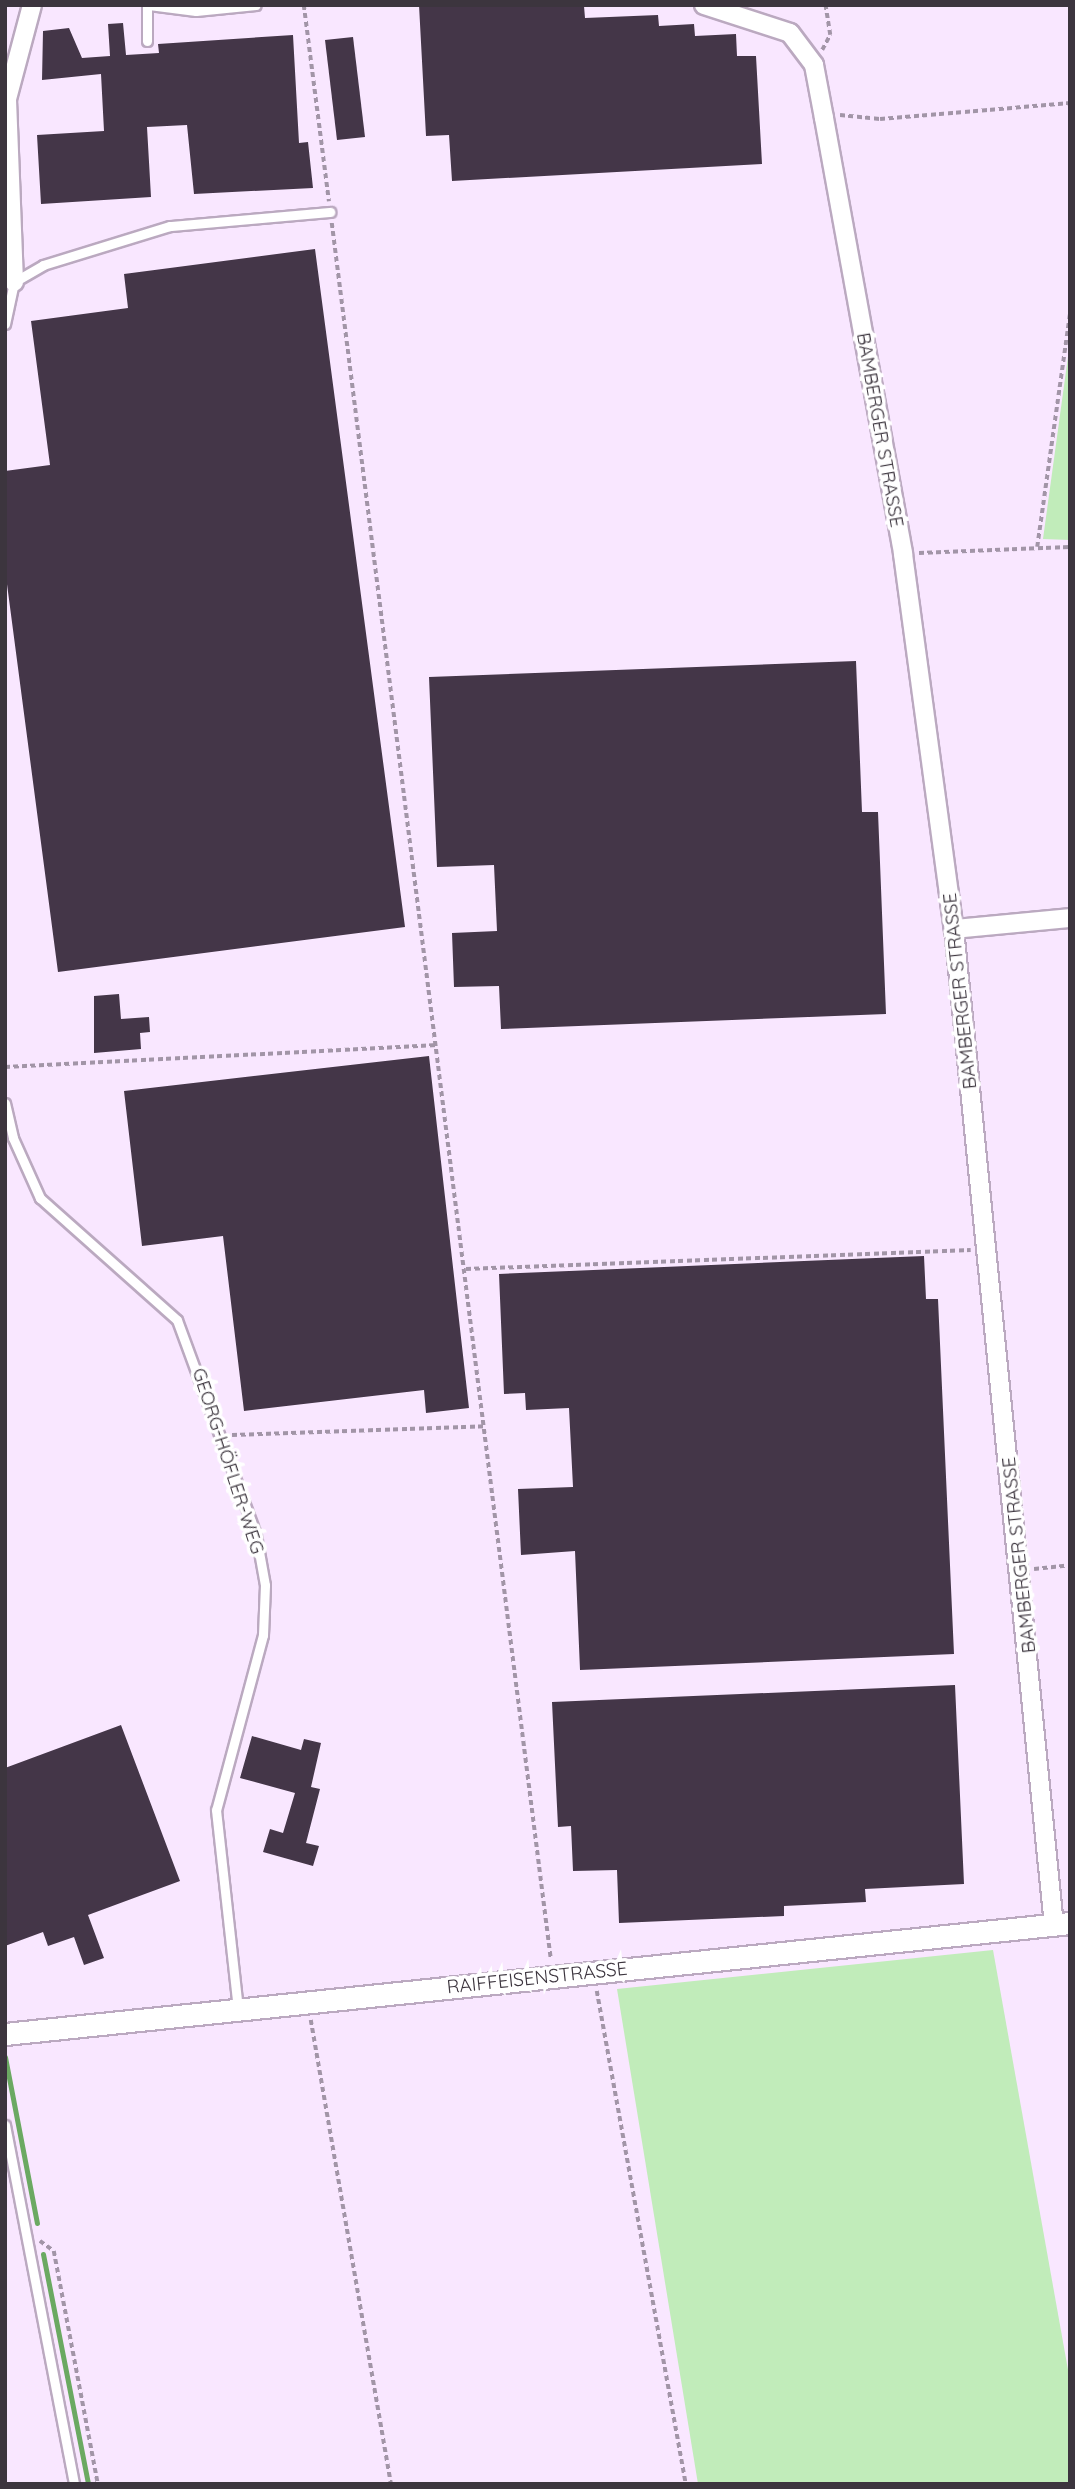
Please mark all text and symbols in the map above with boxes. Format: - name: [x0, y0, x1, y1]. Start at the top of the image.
- street label: BAMBERGER STRASSE: [852, 331, 908, 529]
- street label: BAMBERGER STRASSE: [938, 892, 982, 1090]
- street label: GEORG-HÖFLER-WEG: [187, 1365, 269, 1557]
- street label: BAMBERGER STRASSE: [997, 1456, 1041, 1654]
- street label: RAIFFEISENSTRASSE: [446, 1957, 628, 1999]

